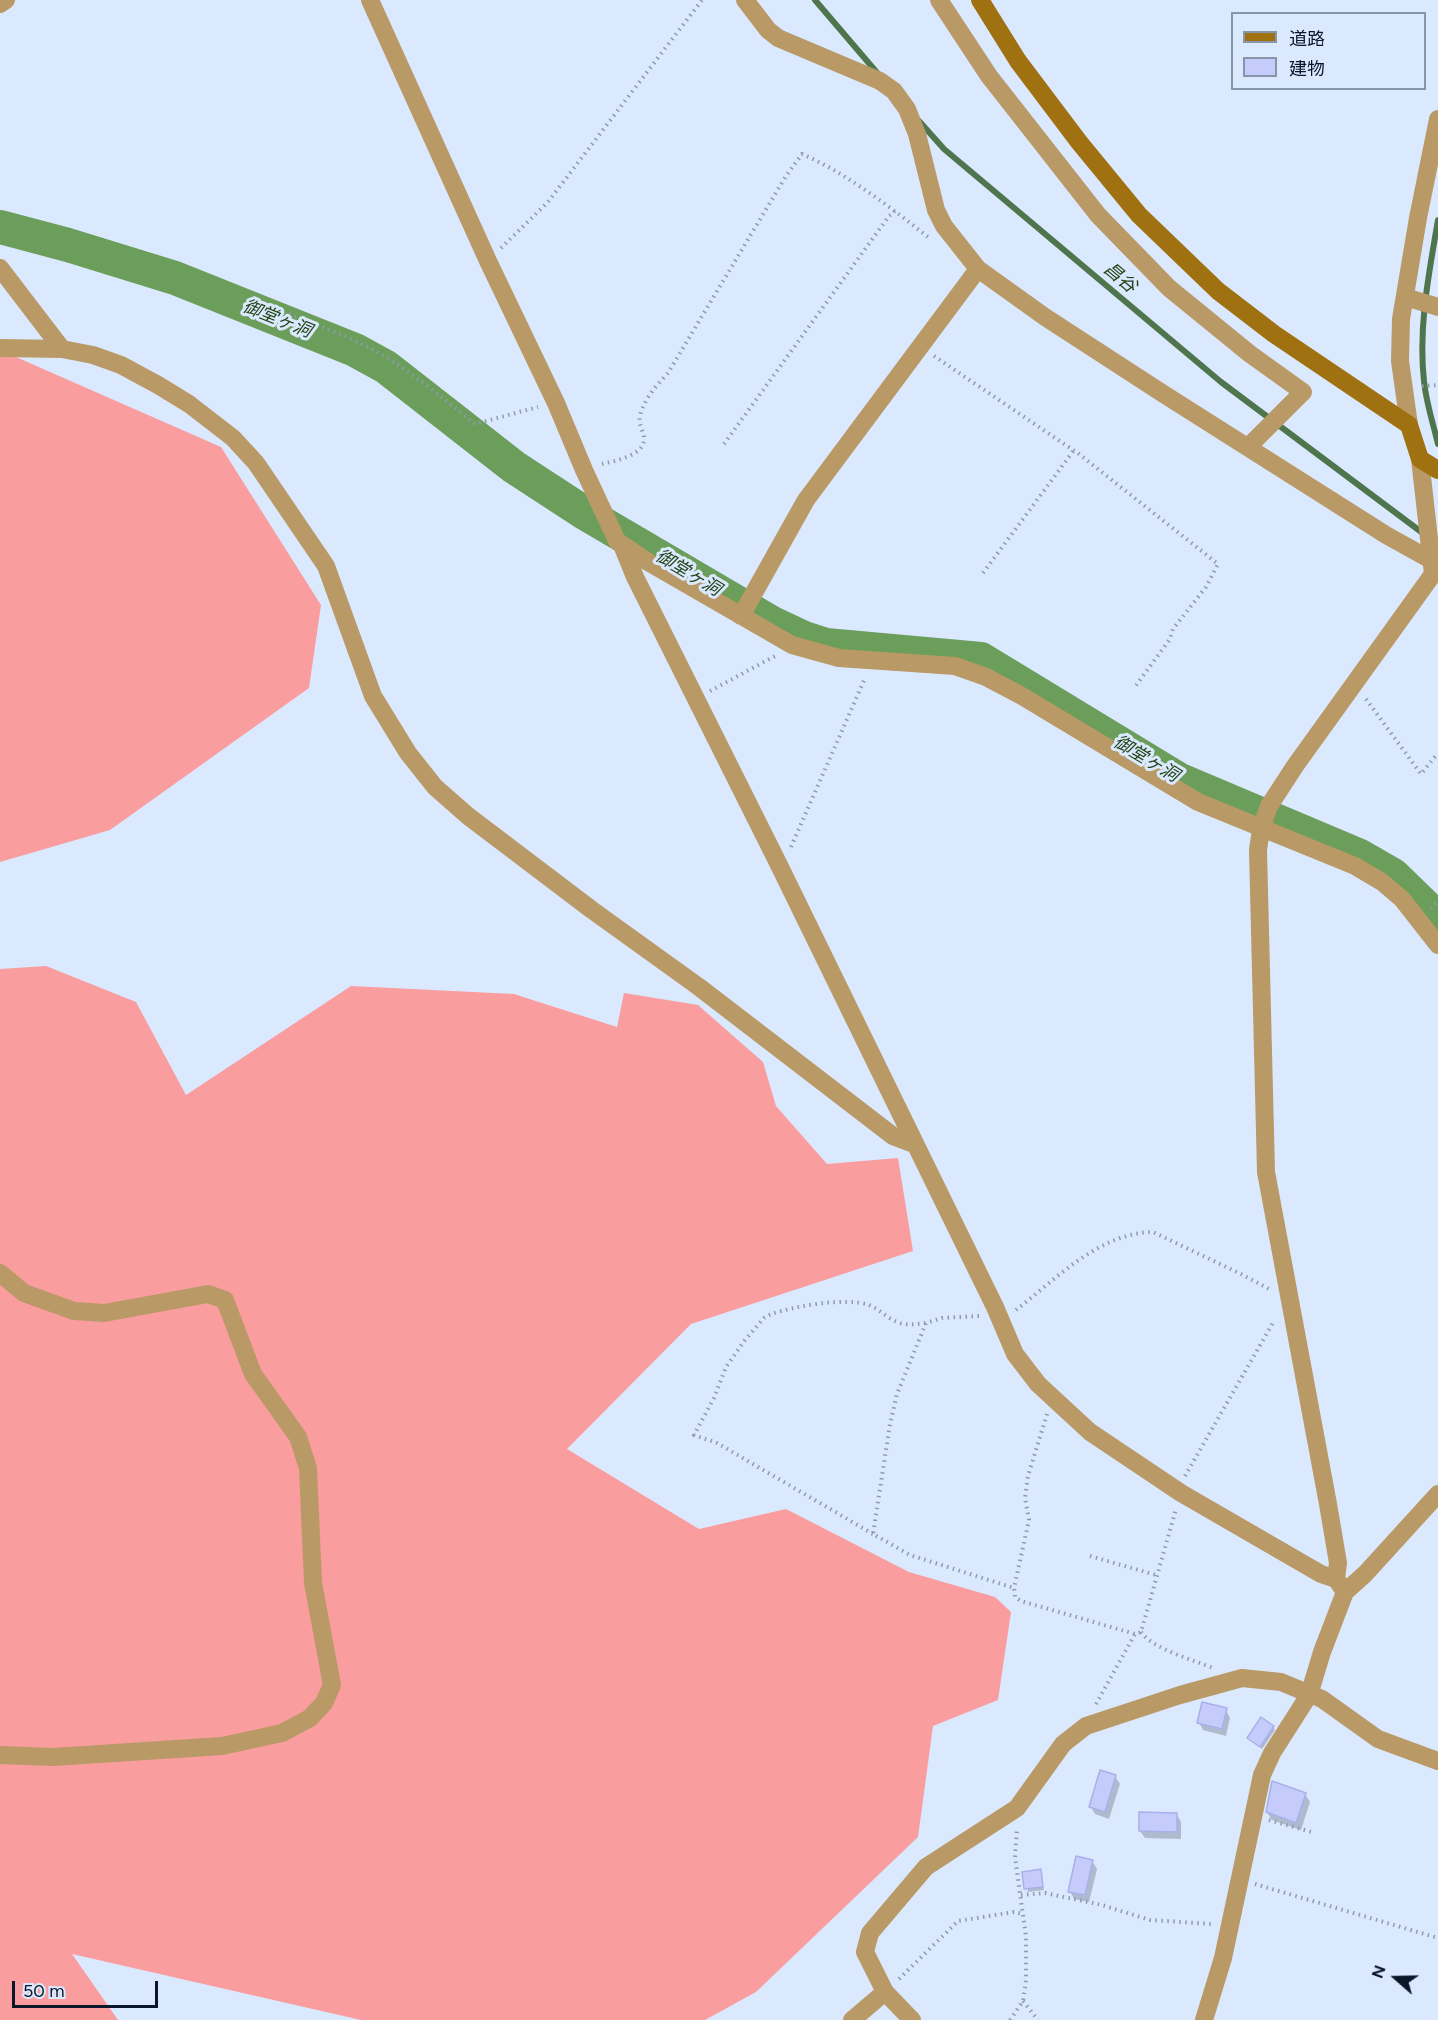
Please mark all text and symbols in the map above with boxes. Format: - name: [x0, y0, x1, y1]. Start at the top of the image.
- legend: [1231, 12, 1426, 90]
- text: 道路: [1289, 28, 1325, 50]
- text: 建物: [1289, 58, 1325, 80]
- water label: 昌谷: [1099, 258, 1141, 298]
- water label: 御堂ヶ洞: [240, 296, 314, 342]
- water label: 御堂ヶ洞: [652, 545, 724, 601]
- water label: 御堂ヶ洞: [1110, 731, 1182, 787]
- north arrow: [1366, 1948, 1426, 2008]
- text: N: [1368, 1963, 1390, 1981]
- scale bar: [15, 1969, 160, 2007]
- text: 50 m: [23, 1980, 65, 2002]

